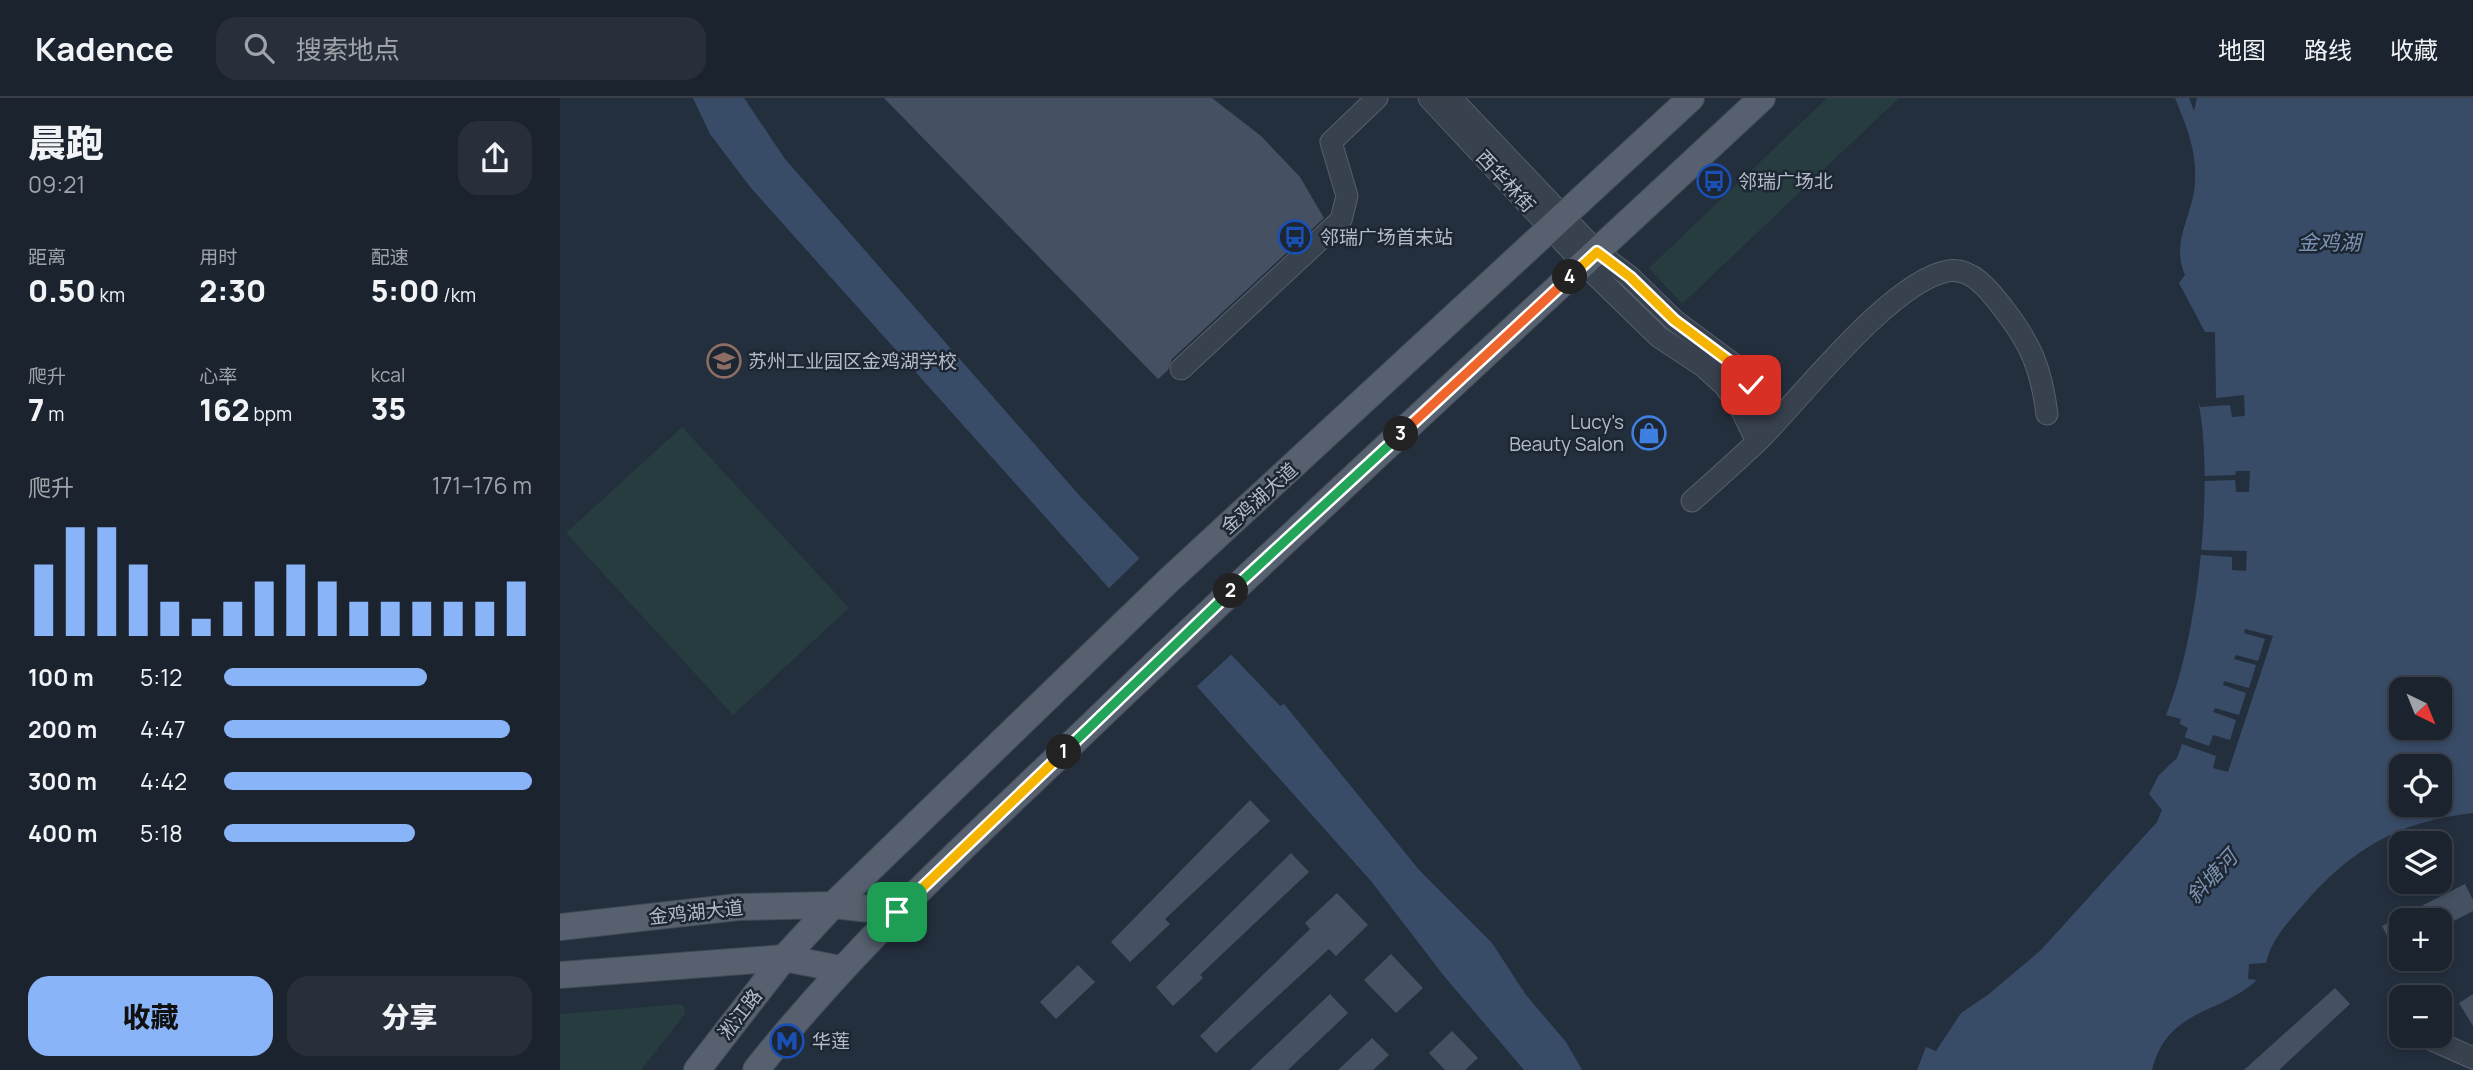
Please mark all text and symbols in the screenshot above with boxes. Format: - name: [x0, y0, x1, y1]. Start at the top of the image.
- search box: [216, 17, 706, 80]
- text: Kadence: [35, 26, 174, 71]
- icon: search: [240, 29, 278, 67]
- text: 搜索地点: [296, 31, 400, 67]
- text: 地图: [2218, 33, 2266, 66]
- text: 路线: [2304, 33, 2352, 66]
- text: 收藏: [2390, 33, 2438, 66]
- text: 晨跑: [28, 116, 104, 168]
- button: share: [458, 121, 532, 195]
- street label: 西华林街: [1471, 144, 1541, 218]
- bus stop icon: 邻瑞广场北: [1695, 162, 1733, 200]
- text: 09:21: [28, 168, 85, 200]
- place label: 邻瑞广场北: [1738, 168, 1833, 194]
- bus stop icon: 邻瑞广场首末站: [1276, 218, 1314, 256]
- place label: 邻瑞广场首末站: [1320, 224, 1453, 250]
- water label: 金鸡湖: [2298, 228, 2363, 256]
- text: 距离: [28, 244, 66, 270]
- text: 用时: [199, 244, 237, 270]
- text: 配速: [371, 244, 409, 270]
- pin: 4: [1552, 260, 1588, 294]
- text: 4: [1564, 263, 1575, 289]
- text: 0.50: [28, 270, 96, 311]
- text: 2:30: [199, 270, 266, 311]
- text: 5:00: [371, 270, 439, 311]
- text: km: [96, 282, 125, 308]
- text: /km: [439, 282, 476, 308]
- school or university icon: 苏州工业园区金鸡湖学校: [705, 342, 743, 380]
- place label: 苏州工业园区金鸡湖学校: [748, 348, 957, 374]
- pin: [1721, 355, 1781, 415]
- text: kcal: [371, 362, 405, 388]
- text: 爬升: [28, 363, 66, 389]
- text: 心率: [199, 363, 237, 389]
- icon: check: [1732, 366, 1770, 404]
- text: 35: [371, 388, 406, 429]
- text: 7: [28, 389, 44, 430]
- text: 162: [199, 389, 250, 430]
- text: m: [44, 401, 64, 427]
- text: bpm: [250, 401, 292, 427]
- place label: Lucy's Beauty Salon: [1509, 409, 1624, 457]
- shop icon: Lucy's Beauty Salon: [1630, 414, 1668, 452]
- pin: 3: [1384, 416, 1418, 452]
- text: 3: [1395, 420, 1406, 446]
- street label: 金鸡湖大道: [1215, 457, 1303, 539]
- text: 171–176 m: [432, 469, 532, 501]
- text: 爬升: [28, 471, 74, 503]
- pin: 2: [1214, 574, 1248, 608]
- text: 2: [1225, 577, 1236, 603]
- text: 100 m: [28, 661, 94, 693]
- text: 5:12: [140, 661, 182, 693]
- north arrow: [2389, 677, 2452, 740]
- map controls: [2389, 677, 2452, 1048]
- text: 200 m: [28, 713, 97, 745]
- text: 4:47: [140, 713, 186, 745]
- pin: 1: [1046, 734, 1082, 770]
- text: 1: [1059, 738, 1068, 764]
- button: locate: [2389, 754, 2452, 817]
- text: 300 m: [28, 765, 97, 797]
- text: 4:42: [140, 765, 187, 797]
- text: 400 m: [28, 817, 98, 849]
- text: 5:18: [140, 817, 182, 849]
- button: layers: [2389, 831, 2452, 894]
- water label: 斜塘河: [2180, 841, 2246, 909]
- pin: [867, 882, 927, 942]
- icon: arrive: [878, 893, 916, 931]
- street label: 金鸡湖大道: [647, 894, 745, 930]
- button: +: [2389, 908, 2452, 971]
- button: 收藏: [28, 976, 273, 1056]
- button: 分享: [287, 976, 532, 1056]
- street label: 淞江路: [712, 984, 768, 1044]
- button: −: [2389, 985, 2452, 1048]
- metro station icon: 华莲: [768, 1022, 806, 1060]
- place label: 华莲: [812, 1028, 850, 1054]

